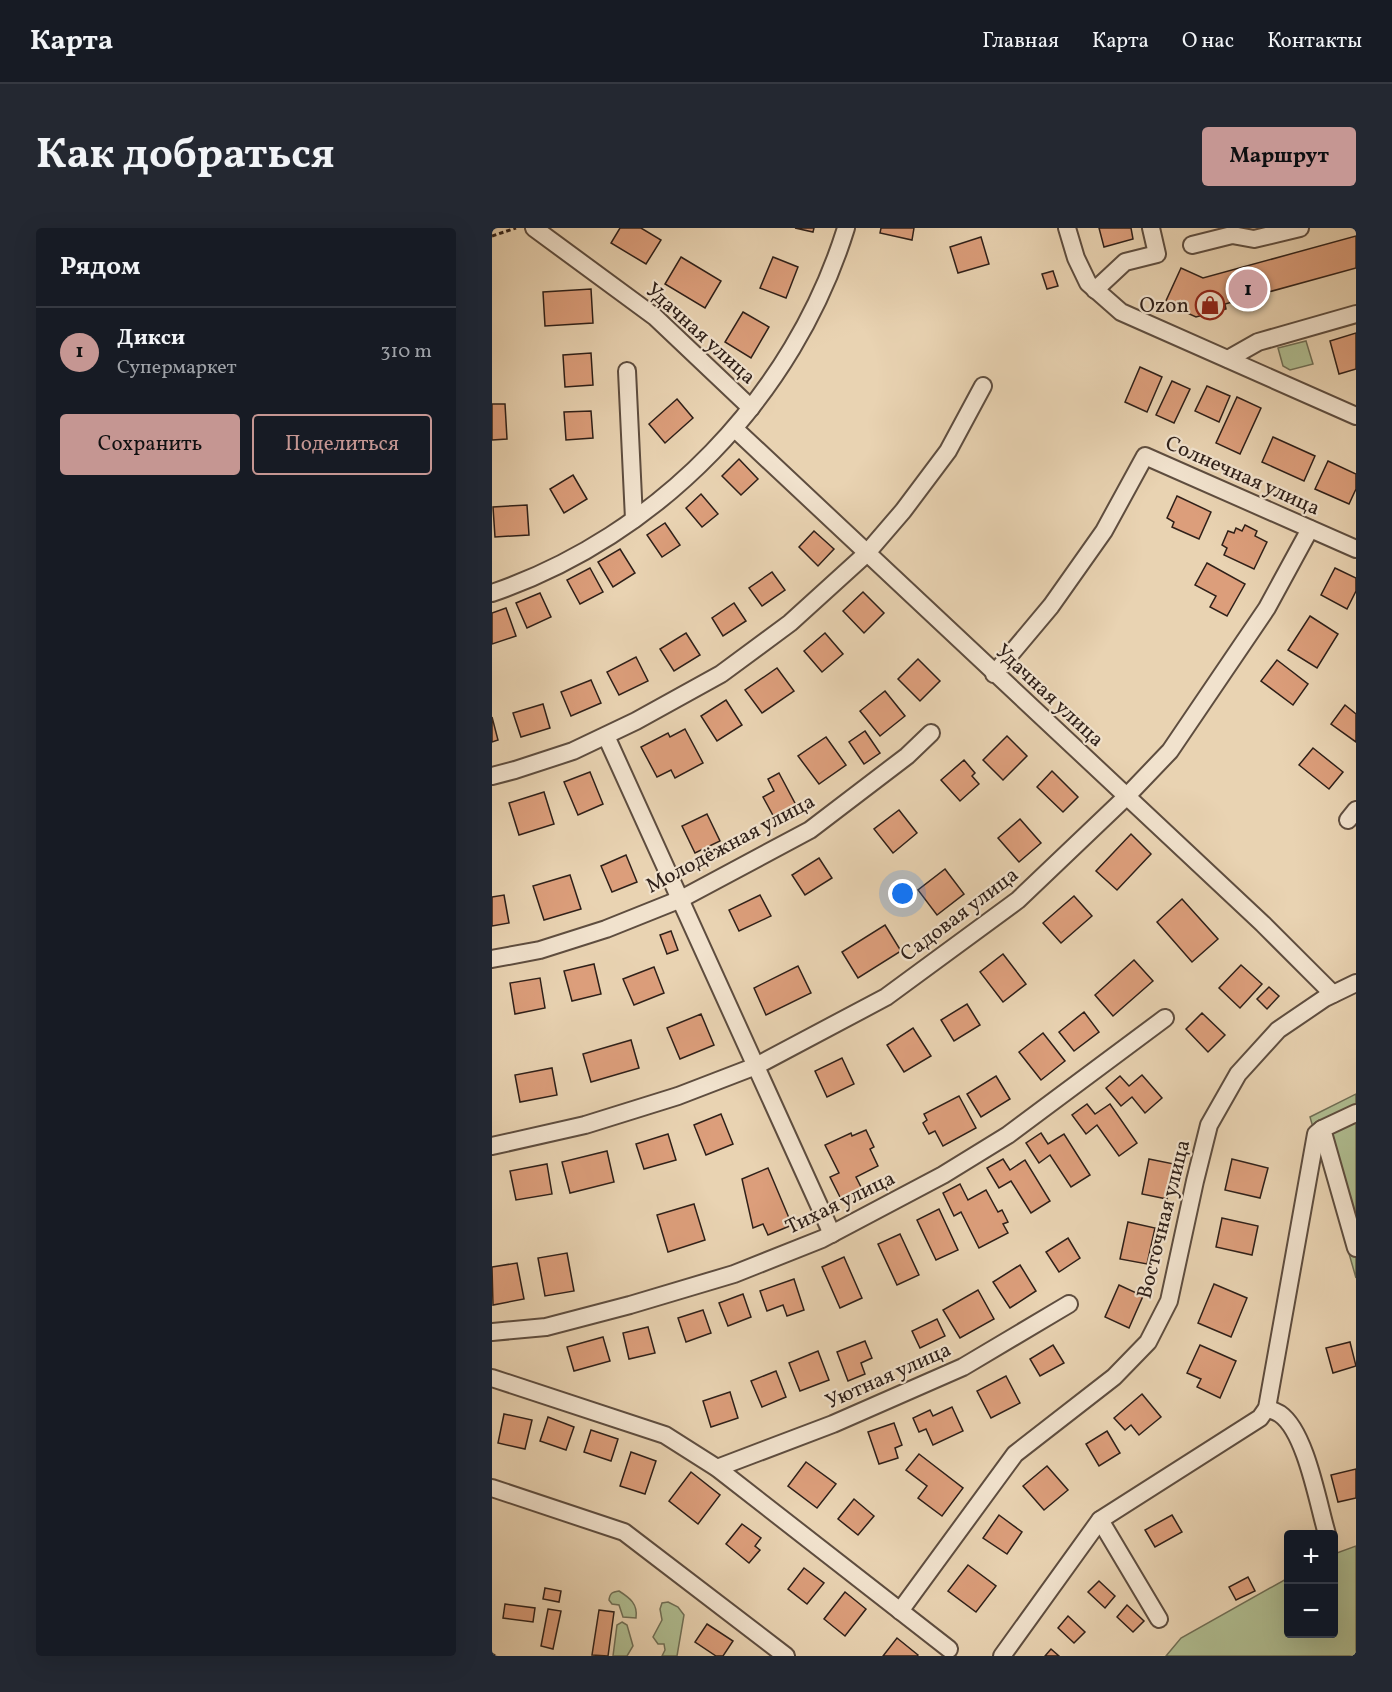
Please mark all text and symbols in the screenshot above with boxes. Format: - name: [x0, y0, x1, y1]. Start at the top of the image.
- text: Карта: [30, 22, 113, 61]
- text: Главная: [982, 27, 1059, 56]
- text: Карта: [1092, 27, 1149, 56]
- text: О нас: [1182, 27, 1234, 56]
- text: Контакты: [1267, 27, 1362, 56]
- text: Как добраться: [36, 127, 335, 186]
- button: Маршрут: [1202, 127, 1356, 186]
- text: Рядом: [60, 249, 140, 285]
- pin: 1: [1228, 266, 1268, 312]
- street label: Удачная улица: [638, 277, 762, 392]
- shop icon: Ozon: [1194, 289, 1226, 321]
- place label: Ozon: [1139, 292, 1189, 321]
- text: Дикси: [117, 323, 185, 354]
- text: 1: [75, 338, 84, 366]
- text: 310 m: [380, 338, 432, 366]
- text: Супермаркет: [117, 354, 237, 382]
- button: Сохранить: [60, 414, 240, 475]
- button: Поделиться: [252, 414, 432, 475]
- street label: Солнечная улица: [1160, 429, 1324, 523]
- street label: Удачная улица: [988, 638, 1110, 754]
- street label: Молодёжная улица: [641, 787, 820, 901]
- street label: Садовая улица: [895, 861, 1025, 969]
- your location: [888, 879, 917, 908]
- street label: Восточная улица: [1131, 1137, 1198, 1302]
- street label: Тихая улица: [781, 1164, 900, 1242]
- street label: Уютная улица: [821, 1336, 956, 1417]
- map controls: [1284, 1530, 1338, 1638]
- button: +: [1284, 1530, 1338, 1584]
- button: −: [1284, 1584, 1338, 1638]

